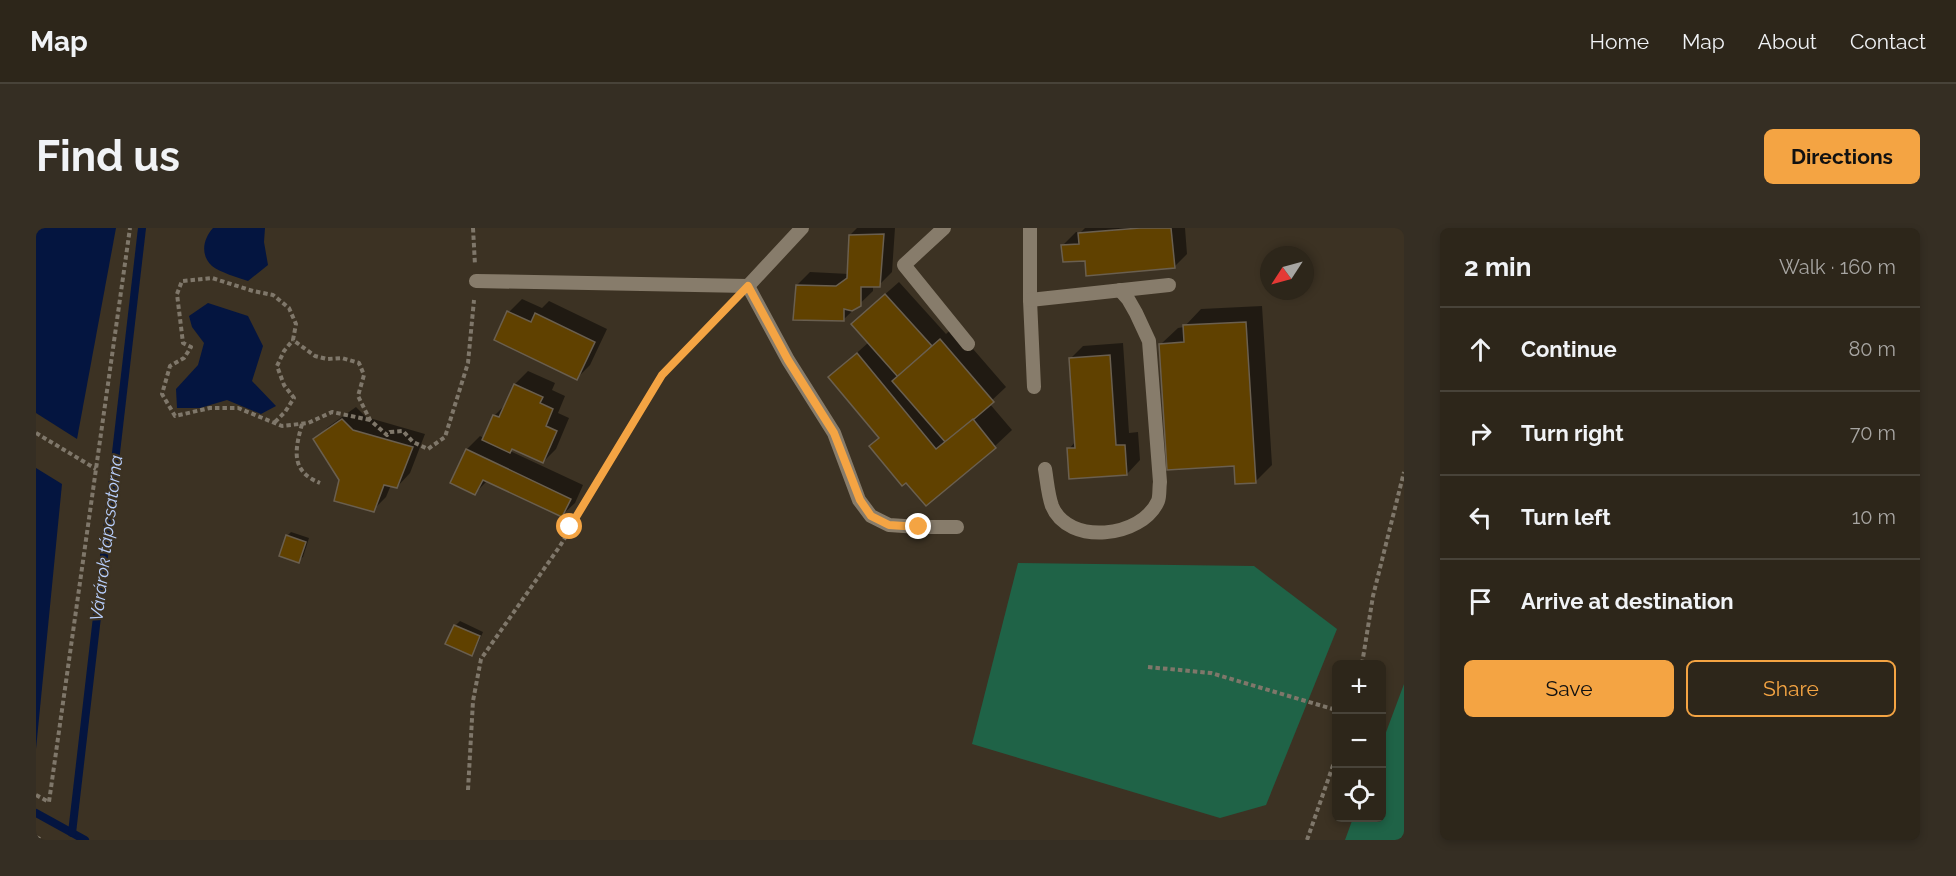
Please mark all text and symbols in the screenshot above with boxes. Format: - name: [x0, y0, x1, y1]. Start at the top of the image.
- text: Map: [30, 25, 88, 58]
- text: Home: [1590, 29, 1649, 54]
- text: Map: [1682, 29, 1725, 54]
- text: About: [1758, 29, 1817, 54]
- text: Contact: [1850, 29, 1926, 54]
- button: Directions: [1764, 129, 1920, 184]
- text: Find us: [36, 132, 180, 181]
- north arrow: [1260, 246, 1314, 300]
- text: 2 min: [1464, 252, 1531, 282]
- text: Walk · 160 m: [1779, 255, 1896, 279]
- icon: ahead: [1464, 333, 1497, 366]
- text: Continue: [1521, 336, 1617, 362]
- text: 80 m: [1848, 337, 1896, 361]
- icon: right: [1464, 417, 1497, 450]
- text: Turn right: [1521, 420, 1624, 446]
- text: 70 m: [1850, 421, 1896, 445]
- water label: Várárok tápcsatorna: [85, 454, 127, 622]
- icon: left: [1464, 501, 1497, 534]
- text: Turn left: [1521, 504, 1611, 530]
- text: 10 m: [1852, 505, 1896, 529]
- route start: [556, 513, 582, 539]
- route end: [905, 513, 931, 539]
- icon: arrive: [1464, 585, 1497, 618]
- text: Arrive at destination: [1521, 588, 1734, 614]
- map controls: [1332, 660, 1386, 822]
- button: +: [1332, 660, 1386, 714]
- button: Save: [1464, 660, 1674, 717]
- button: Share: [1686, 660, 1896, 717]
- button: −: [1332, 714, 1386, 768]
- button: locate: [1332, 768, 1386, 822]

